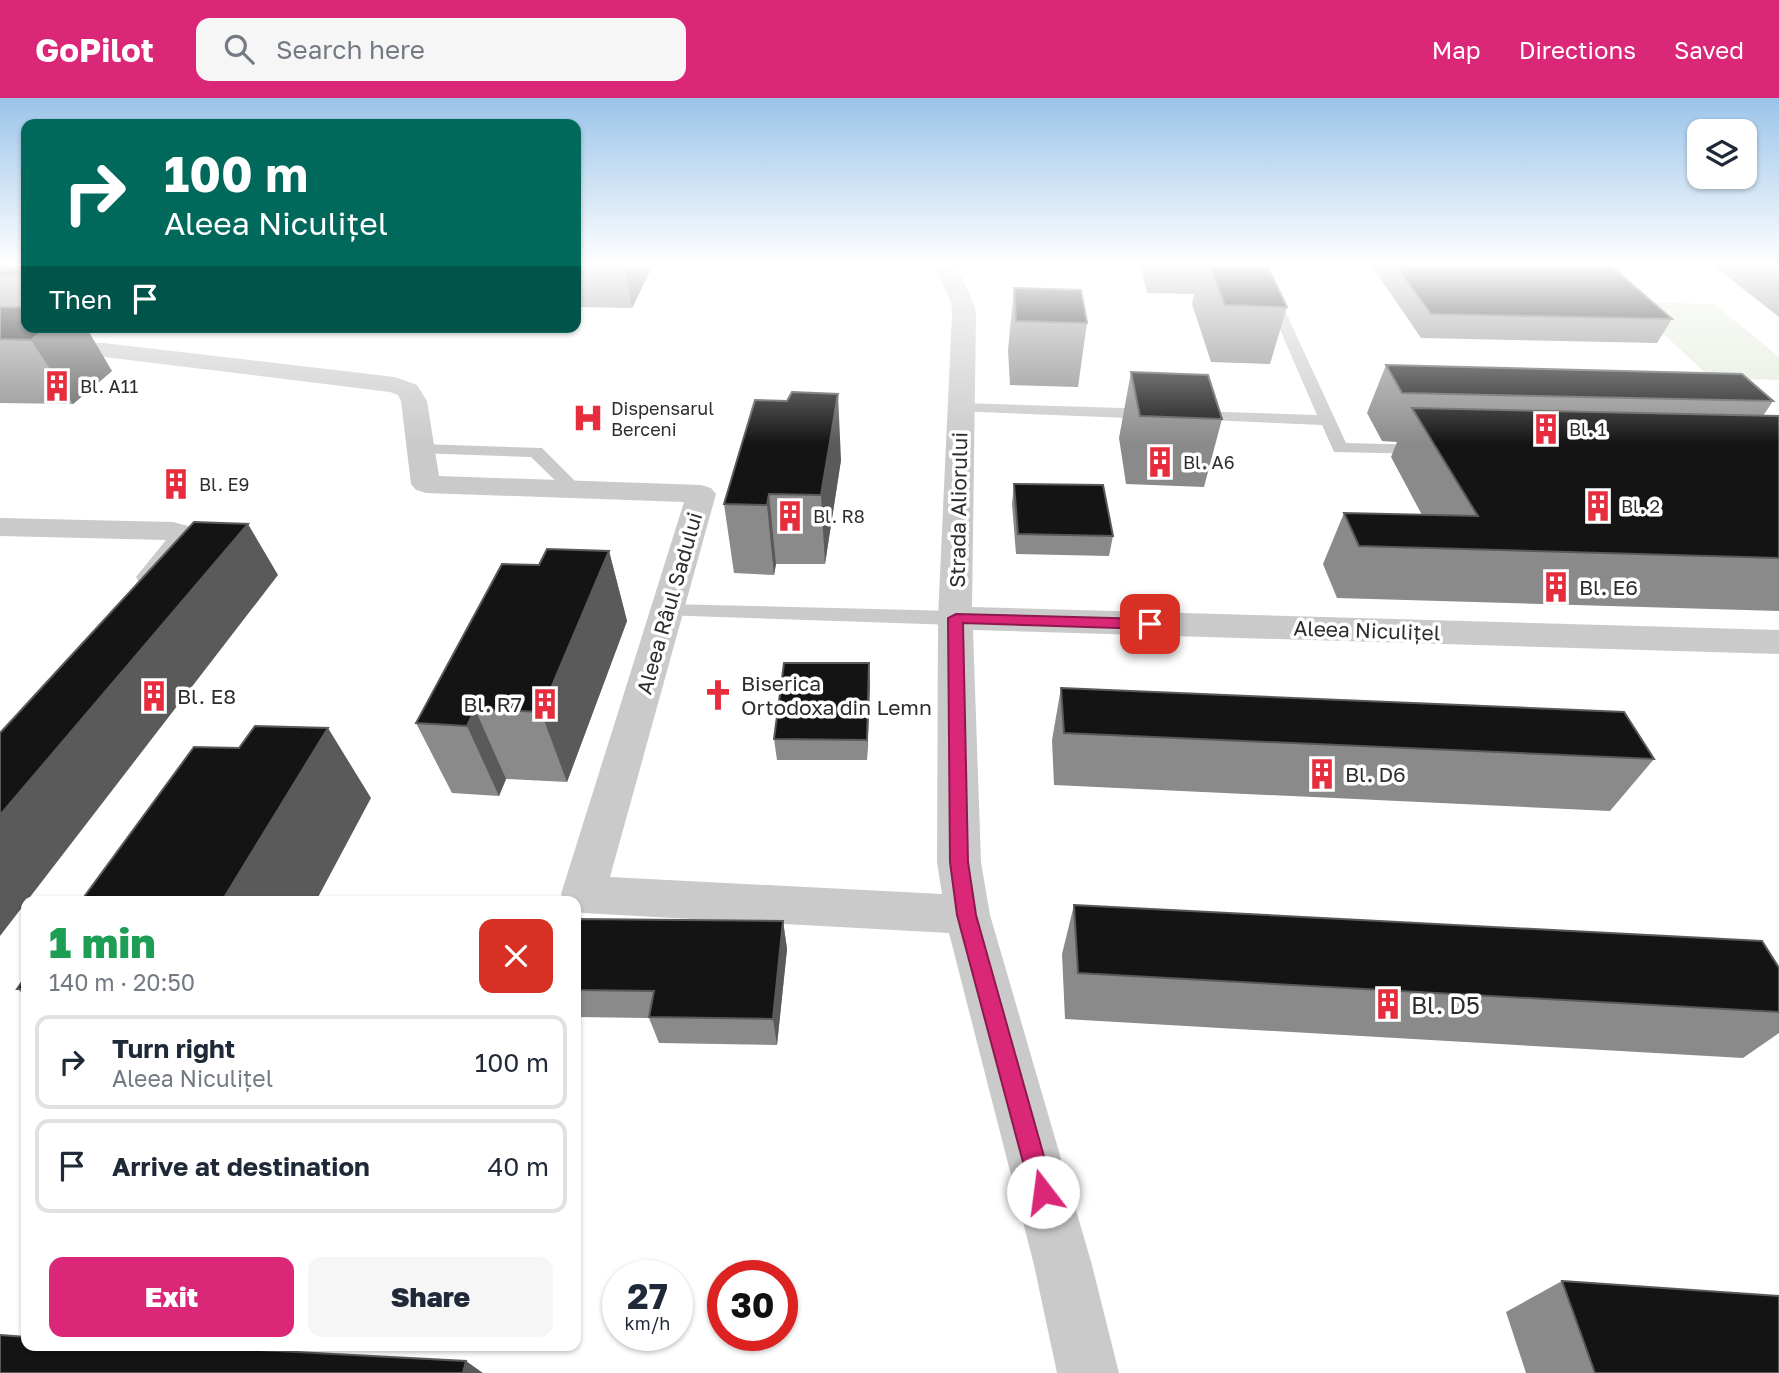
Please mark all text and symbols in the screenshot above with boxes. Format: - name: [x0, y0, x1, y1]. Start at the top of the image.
- search box: [196, 18, 686, 81]
- text: GoPilot: [35, 30, 154, 69]
- icon: search: [220, 30, 258, 68]
- text: Search here: [276, 34, 425, 65]
- text: Map: [1432, 35, 1481, 64]
- text: Directions: [1519, 35, 1636, 64]
- text: Saved: [1674, 35, 1744, 64]
- map controls: [1687, 119, 1757, 189]
- button: layers: [1687, 119, 1757, 189]
- text: 100 m: [164, 144, 308, 203]
- icon: right: [49, 147, 140, 238]
- text: Aleea Niculițel: [164, 204, 388, 242]
- icon: arrive: [126, 280, 164, 318]
- text: Then: [49, 284, 112, 315]
- building icon: Bl. A11: [40, 369, 74, 403]
- place label: Bl. A11: [80, 375, 138, 397]
- place label: Dispensarul Berceni: [611, 397, 714, 440]
- hospital icon: Dispensarul Berceni: [571, 401, 605, 435]
- building icon: Bl. 1: [1529, 412, 1563, 446]
- place label: Bl. 1: [1569, 418, 1607, 440]
- street label: Strada Aliorului: [944, 432, 972, 588]
- building icon: Bl. A6: [1143, 445, 1177, 479]
- place label: Bl. A6: [1183, 451, 1235, 473]
- building icon: Bl. E9: [159, 467, 193, 501]
- place label: Bl. E9: [199, 473, 250, 495]
- building icon: Bl. 2: [1581, 489, 1615, 523]
- place label: Bl. 2: [1621, 495, 1660, 517]
- building icon: Bl. R8: [773, 499, 807, 533]
- place label: Bl. R8: [813, 505, 865, 527]
- street label: Aleea Râul Sadului: [631, 509, 707, 697]
- building icon: Bl. E6: [1539, 570, 1573, 604]
- place label: Bl. E6: [1579, 574, 1638, 600]
- pin: [1120, 594, 1180, 654]
- icon: arrive: [1131, 605, 1169, 643]
- street label: Aleea Niculițel: [1293, 614, 1441, 646]
- place label: Biserica Ortodoxa din Lemn: [741, 670, 932, 720]
- church icon: Biserica Ortodoxa din Lemn: [701, 678, 735, 712]
- building icon: Bl. E8: [137, 679, 171, 713]
- place label: Bl. E8: [177, 683, 236, 709]
- building icon: Bl. R7: [528, 687, 562, 721]
- place label: Bl. R7: [463, 691, 522, 717]
- building icon: Bl. D6: [1305, 757, 1339, 791]
- place label: Bl. D6: [1345, 761, 1406, 787]
- text: 1 min: [49, 917, 156, 967]
- button: close: [479, 919, 553, 993]
- text: 140 m · 20:50: [49, 968, 195, 996]
- building icon: Bl. D5: [1371, 987, 1405, 1021]
- place label: Bl. D5: [1411, 990, 1480, 1019]
- text: Turn right: [112, 1033, 235, 1064]
- icon: right: [53, 1043, 91, 1081]
- text: 100 m: [475, 1047, 549, 1078]
- text: Aleea Niculițel: [112, 1064, 273, 1092]
- icon: arrive: [53, 1147, 91, 1185]
- text: Arrive at destination: [112, 1151, 370, 1182]
- text: 40 m: [488, 1151, 549, 1182]
- position arrow: [1006, 1155, 1080, 1229]
- button: Exit: [49, 1257, 294, 1337]
- button: Share: [308, 1257, 553, 1337]
- speed limit sign: 30: [707, 1260, 798, 1351]
- text: 27: [627, 1275, 668, 1317]
- text: km/h: [625, 1312, 670, 1334]

